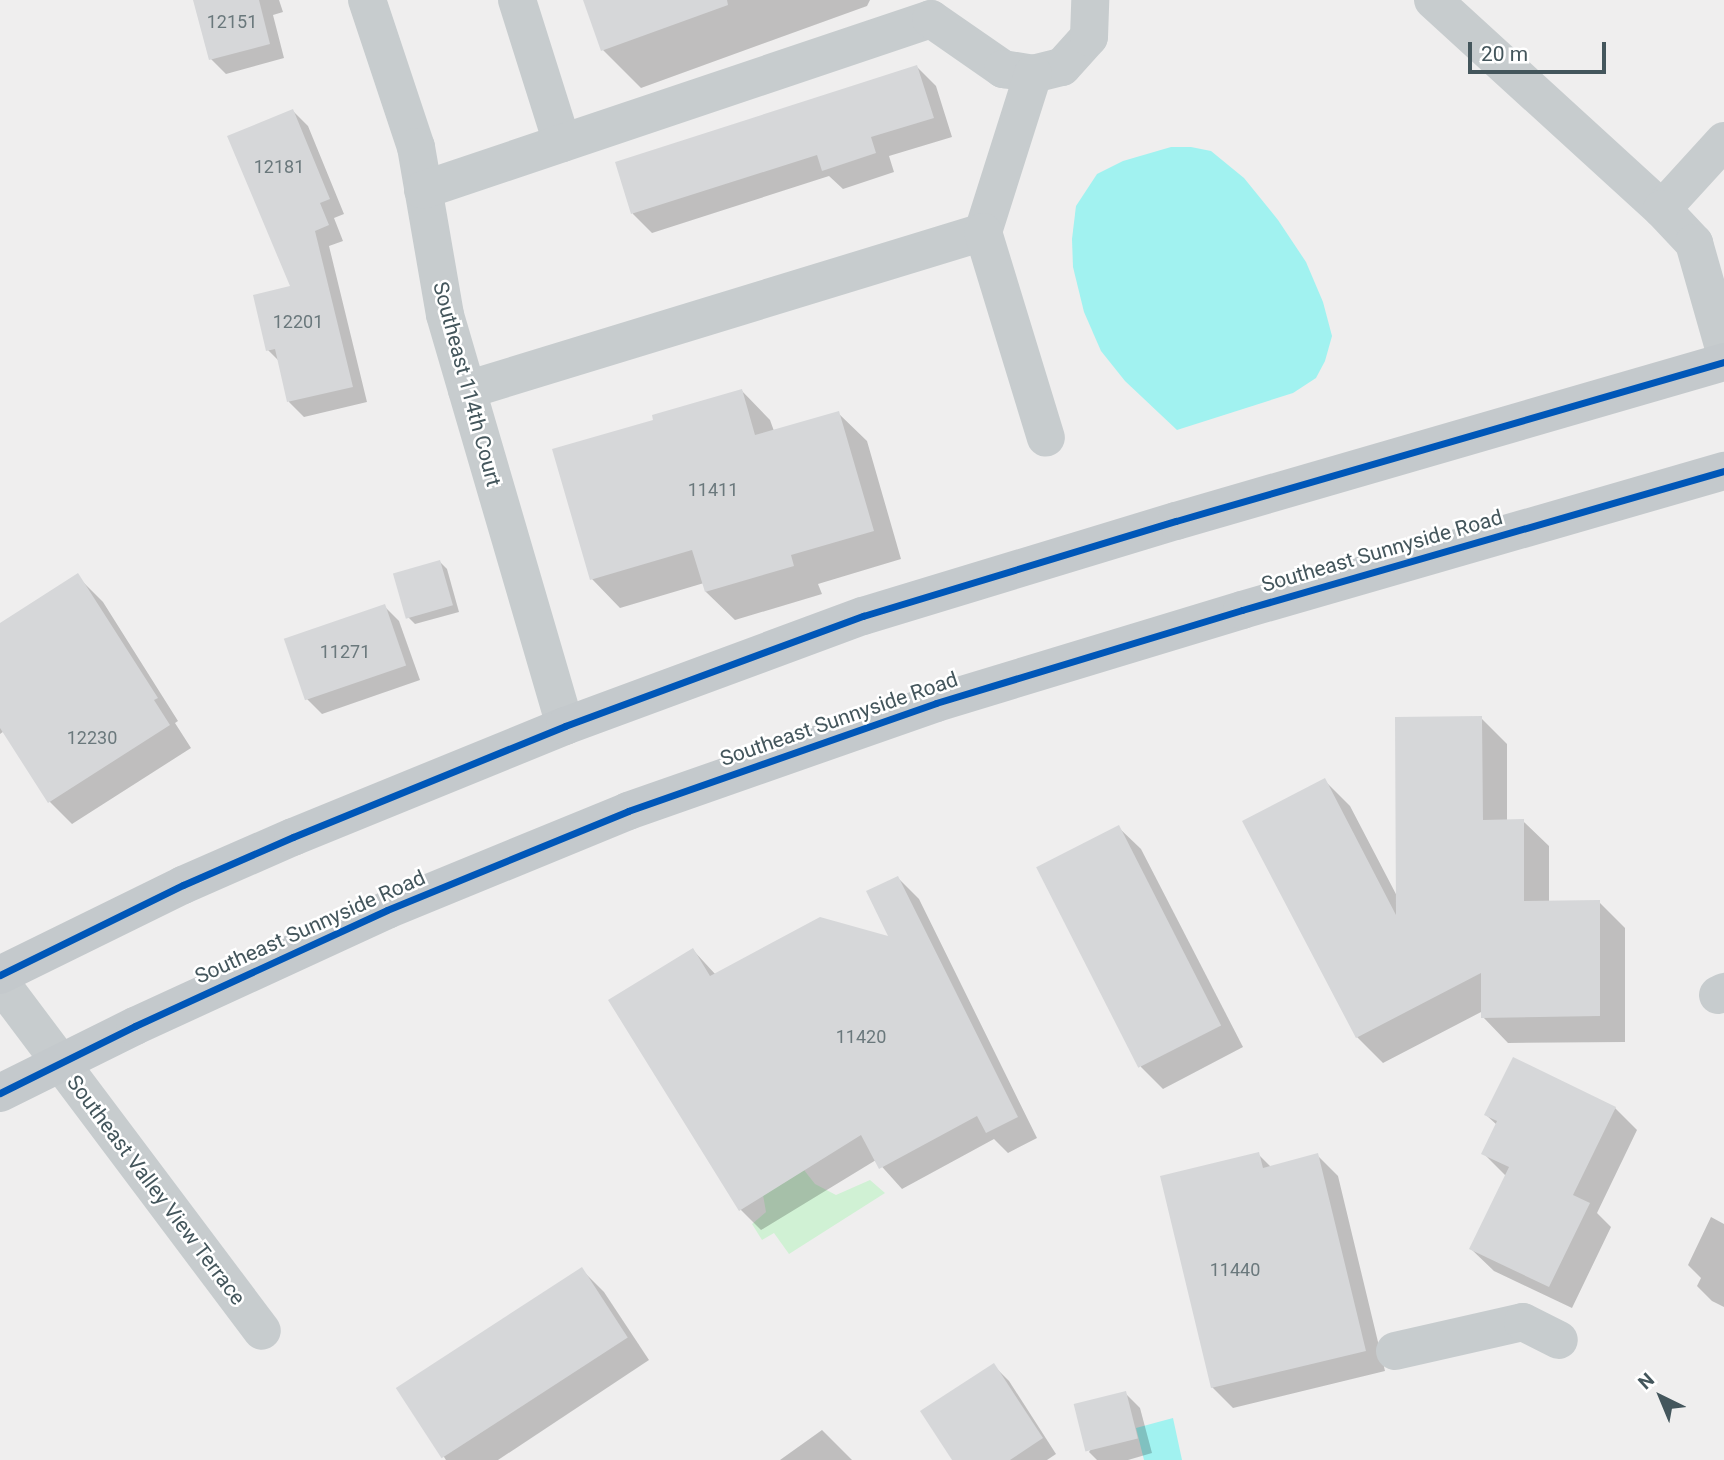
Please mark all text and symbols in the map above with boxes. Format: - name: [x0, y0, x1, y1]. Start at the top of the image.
- house number: 12151: [207, 11, 257, 33]
- scale bar: [1472, 28, 1610, 72]
- text: 20 m: [1481, 42, 1528, 66]
- house number: 12181: [254, 156, 304, 178]
- street label: Southeast 114th Court: [428, 279, 506, 489]
- house number: 12201: [273, 311, 323, 333]
- house number: 11411: [688, 479, 738, 501]
- street label: Southeast Sunnyside Road: [1259, 505, 1505, 597]
- house number: 11271: [320, 641, 370, 663]
- street label: Southeast Sunnyside Road: [717, 666, 961, 772]
- house number: 12230: [67, 727, 117, 749]
- street label: Southeast Sunnyside Road: [191, 865, 429, 989]
- house number: 11420: [836, 1026, 886, 1048]
- street label: Southeast Valley View Terrace: [61, 1070, 251, 1310]
- house number: 11440: [1210, 1259, 1260, 1281]
- north arrow: [1626, 1362, 1696, 1432]
- text: N: [1634, 1368, 1659, 1394]

